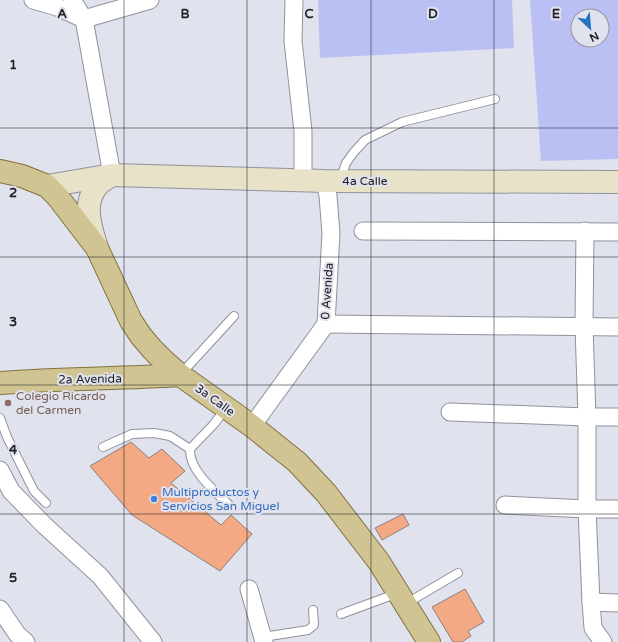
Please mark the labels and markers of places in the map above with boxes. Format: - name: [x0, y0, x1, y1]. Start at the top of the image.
- place label: Colegio Ricardo del Carmen: [16, 389, 106, 417]
- marker: Colegio Ricardo del Carmen: [3, 398, 13, 408]
- place label: Multiproductos y Servicios San Miguel: [162, 485, 279, 513]
- marker: Multiproductos y Servicios San Miguel: [149, 494, 159, 504]

